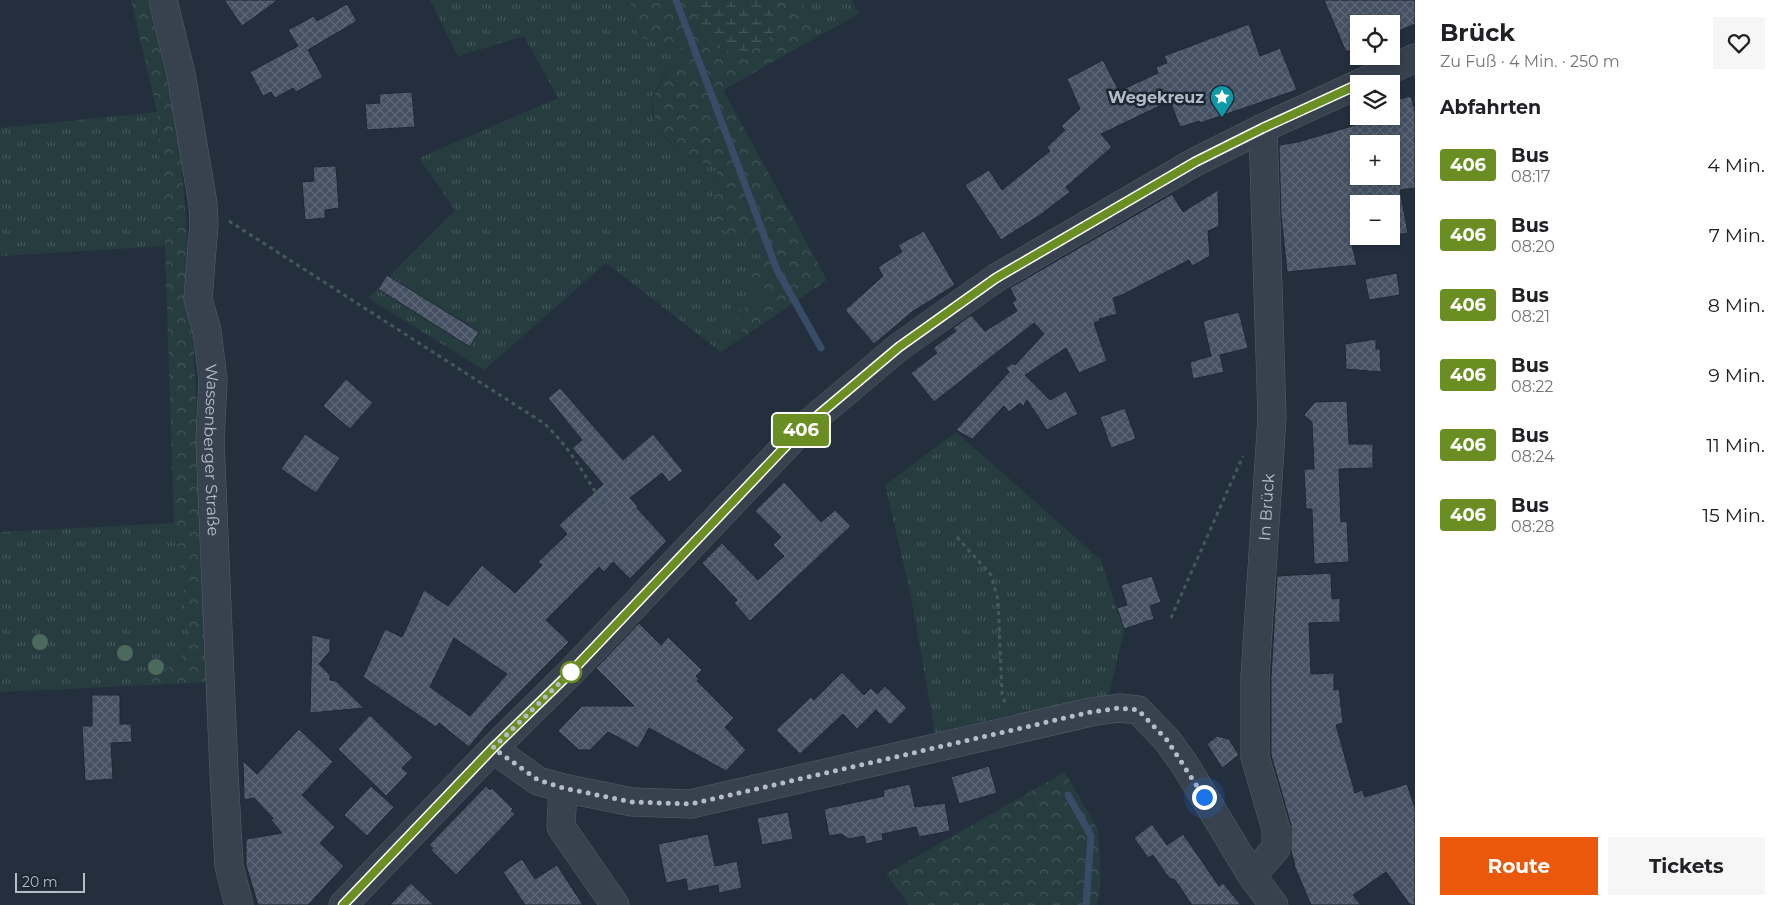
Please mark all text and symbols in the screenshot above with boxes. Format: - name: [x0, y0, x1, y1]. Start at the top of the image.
- map controls: [1350, 15, 1400, 245]
- button: locate: [1350, 15, 1400, 65]
- button: heart: [1713, 17, 1765, 69]
- text: Brück: [1440, 18, 1515, 47]
- text: Zu Fuß · 4 Min. · 250 m: [1440, 52, 1620, 71]
- button: layers: [1350, 75, 1400, 125]
- place icon: Wegekreuz: [1209, 84, 1235, 118]
- place label: Wegekreuz: [1108, 88, 1204, 107]
- text: Abfahrten: [1440, 96, 1541, 119]
- button: +: [1350, 135, 1400, 185]
- text: Bus: [1511, 144, 1549, 167]
- text: 406: [1450, 154, 1486, 176]
- text: 4 Min.: [1707, 154, 1765, 177]
- text: 08:17: [1511, 167, 1551, 186]
- button: −: [1350, 195, 1400, 245]
- text: Bus: [1511, 214, 1549, 237]
- text: 406: [1450, 224, 1486, 246]
- text: 7 Min.: [1709, 224, 1765, 247]
- text: 08:20: [1511, 237, 1555, 256]
- text: Bus: [1511, 284, 1549, 307]
- text: 406: [1450, 294, 1486, 316]
- text: 8 Min.: [1708, 294, 1765, 317]
- text: 08:21: [1511, 307, 1550, 326]
- text: Bus: [1511, 354, 1549, 377]
- street label: Wassenberger Straße: [200, 363, 223, 537]
- text: 406: [1450, 364, 1486, 386]
- text: 9 Min.: [1708, 364, 1765, 387]
- text: 08:22: [1511, 377, 1553, 396]
- line badge: 406: [772, 414, 830, 446]
- text: 406: [783, 419, 819, 441]
- text: Bus: [1511, 424, 1549, 447]
- text: 406: [1450, 434, 1486, 456]
- text: 11 Min.: [1706, 434, 1765, 457]
- text: 08:24: [1511, 447, 1555, 466]
- street label: In Brück: [1255, 472, 1278, 542]
- text: Bus: [1511, 494, 1549, 517]
- text: 406: [1450, 504, 1486, 526]
- text: 15 Min.: [1702, 504, 1765, 527]
- text: 08:28: [1511, 517, 1555, 536]
- unlabelled marker: [560, 661, 582, 683]
- your location: [1192, 785, 1217, 810]
- button: Route: [1440, 837, 1598, 895]
- button: Tickets: [1608, 837, 1765, 895]
- scale bar: [15, 870, 85, 893]
- text: 20 m: [22, 873, 58, 891]

